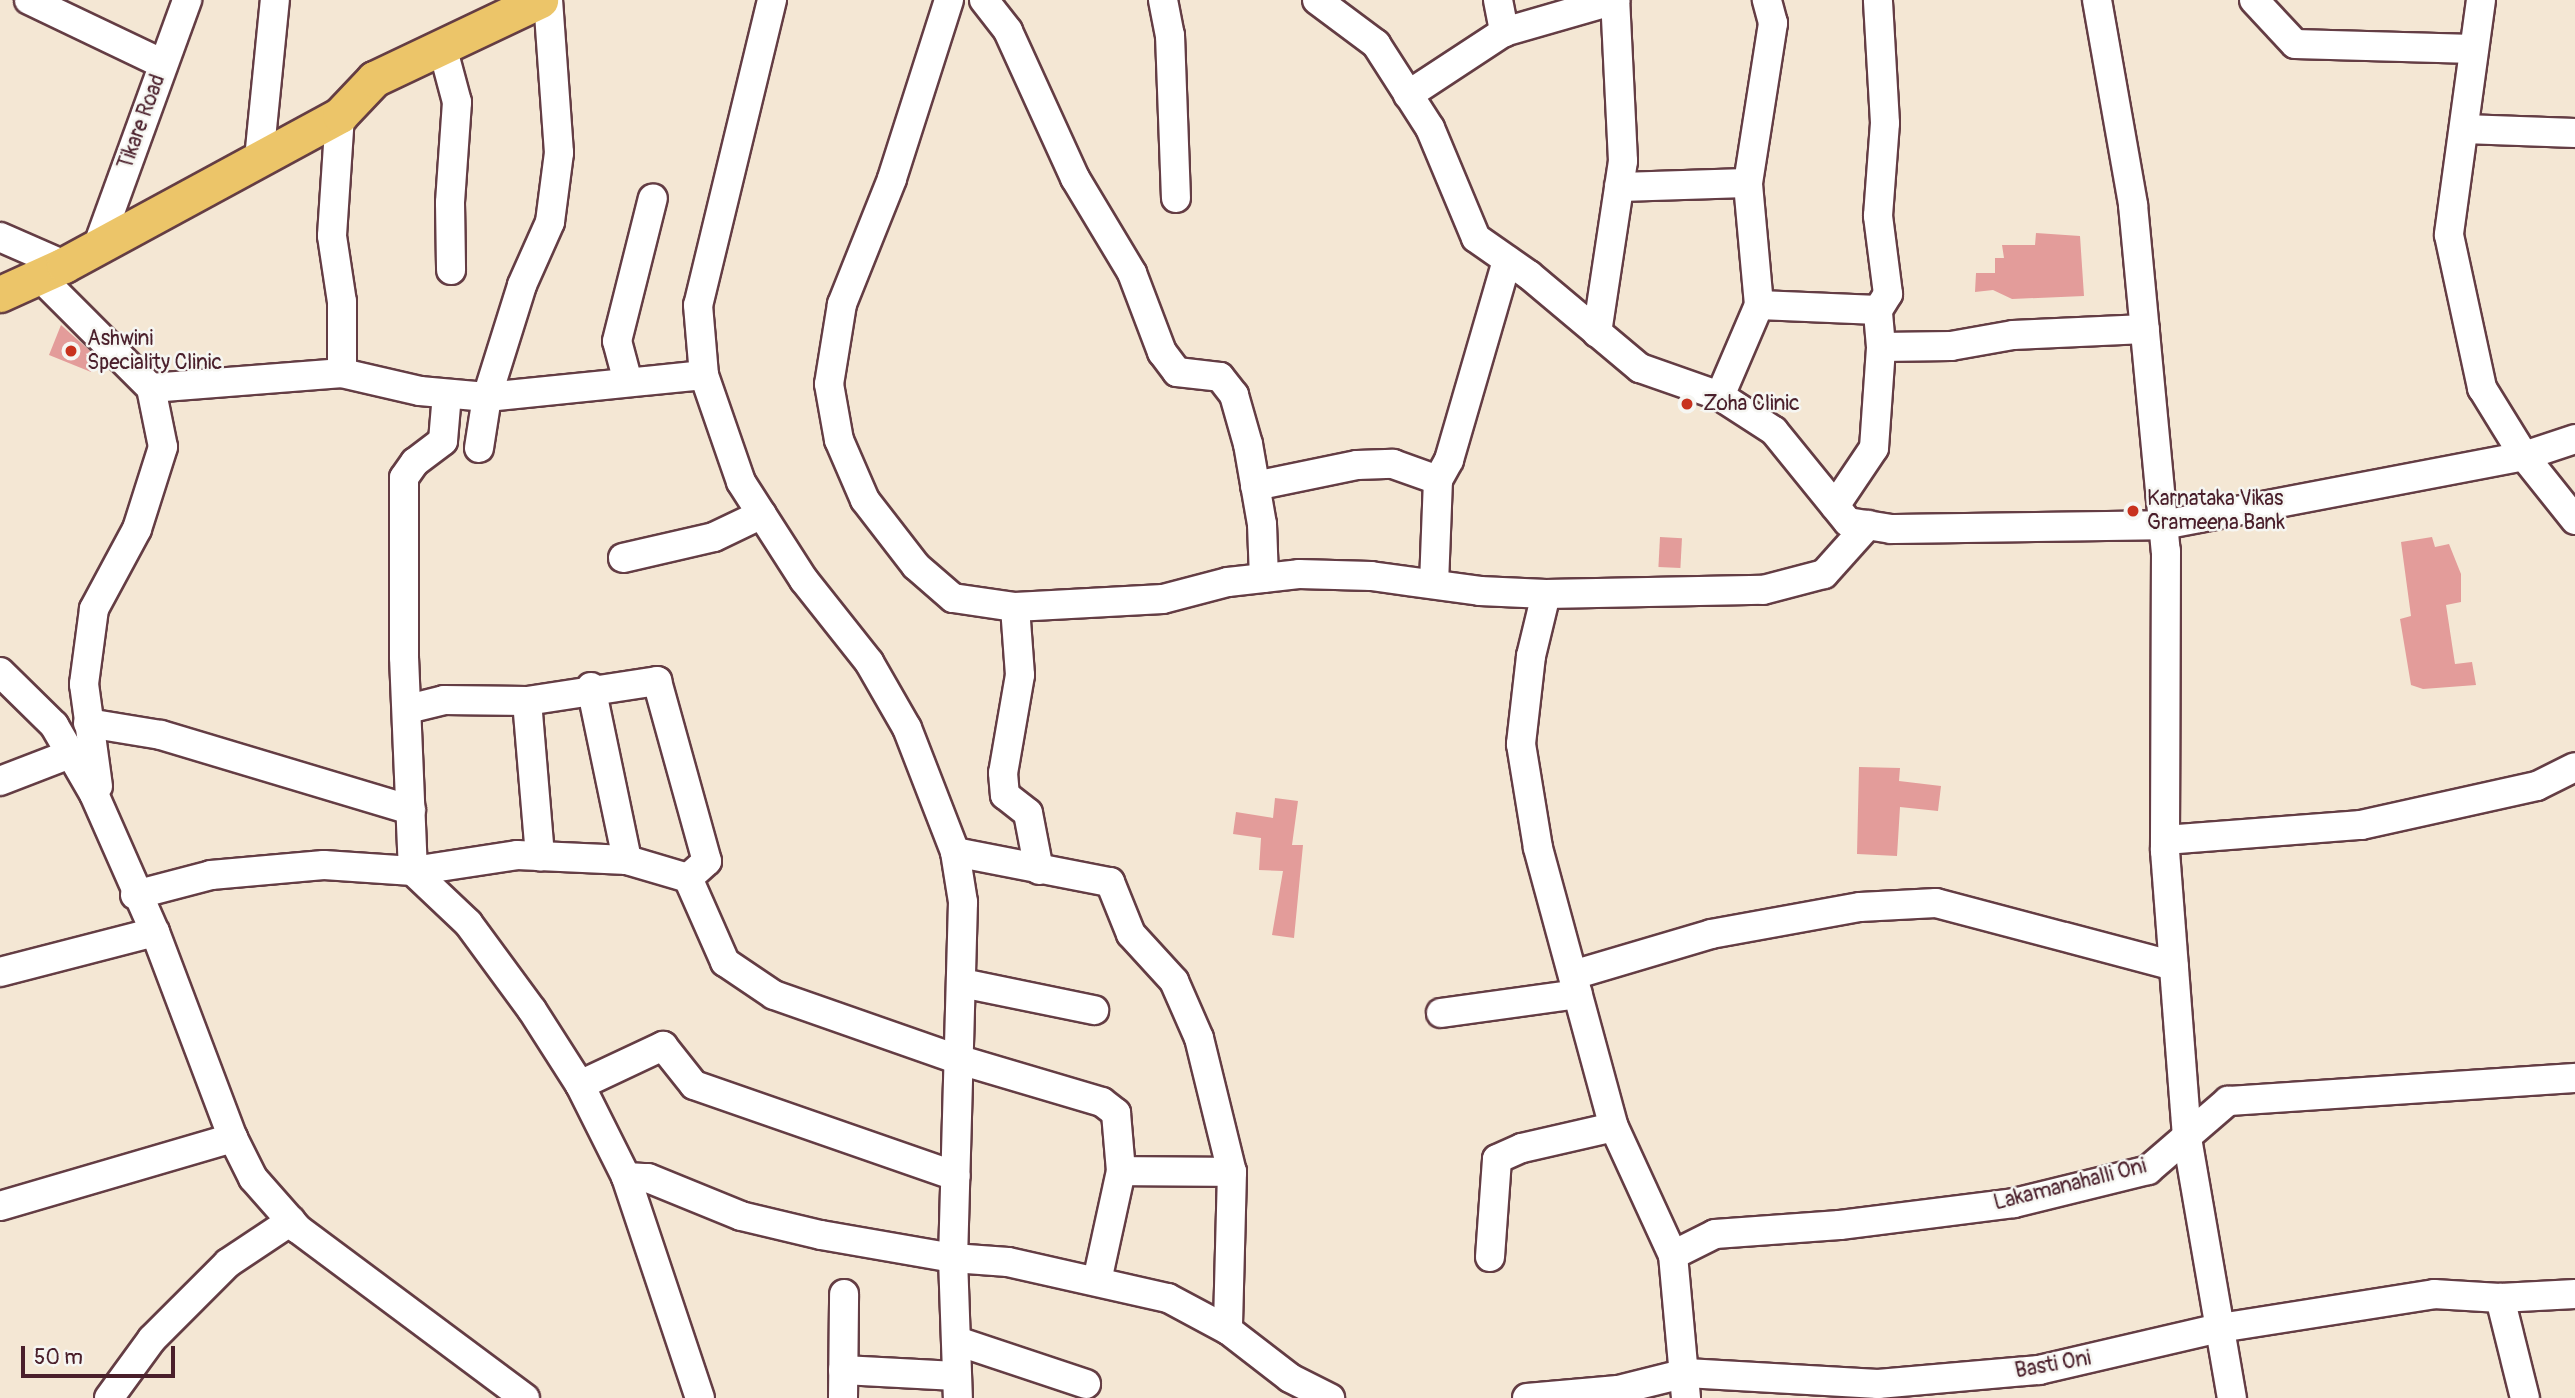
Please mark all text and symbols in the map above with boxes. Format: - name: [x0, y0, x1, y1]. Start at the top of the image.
- street label: Tikare Road: [113, 71, 171, 173]
- place label: Ashwini Speciality Clinic: [87, 326, 222, 376]
- marker: Ashwini Speciality Clinic: [61, 341, 81, 361]
- place label: Zoha Clinic: [1703, 391, 1800, 417]
- marker: Zoha Clinic: [1677, 394, 1697, 414]
- place label: Karnataka Vikas Grameena Bank: [2147, 486, 2285, 536]
- marker: Karnataka Vikas Grameena Bank: [2125, 503, 2141, 519]
- street label: Lakamanahalli Oni: [1991, 1154, 2149, 1216]
- scale bar: [24, 1332, 178, 1376]
- text: 50 m: [34, 1344, 83, 1371]
- street label: Basti Oni: [2013, 1346, 2093, 1384]

